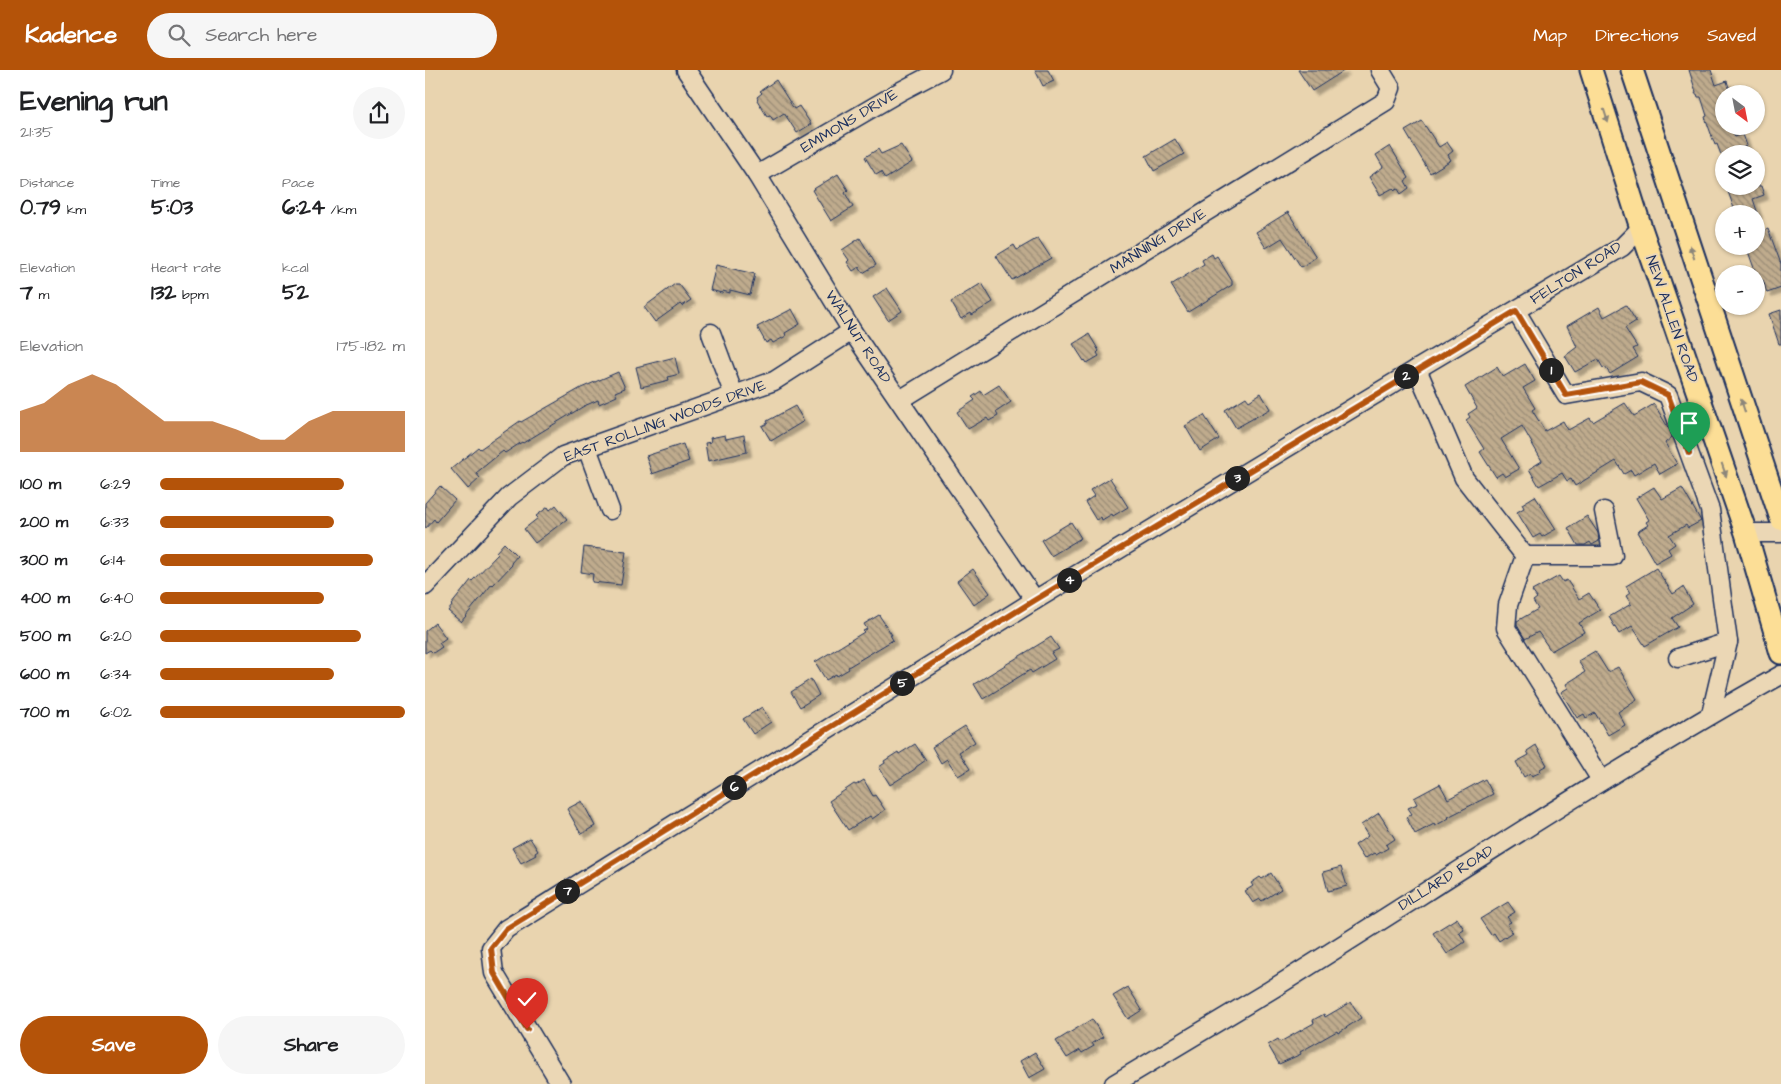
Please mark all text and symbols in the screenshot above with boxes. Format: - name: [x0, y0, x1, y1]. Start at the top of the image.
- search box: [147, 13, 497, 58]
- text: Kadence: [25, 18, 117, 52]
- icon: search: [165, 21, 193, 49]
- text: Search here: [205, 22, 317, 49]
- text: Map: [1533, 23, 1567, 48]
- text: Directions: [1595, 23, 1679, 48]
- text: Saved: [1707, 23, 1756, 48]
- text: Evening run: [20, 82, 168, 121]
- street label: EMMONS DRIVE: [797, 84, 902, 158]
- north arrow: [1715, 85, 1765, 135]
- map controls: [1715, 85, 1765, 315]
- button: share: [353, 87, 405, 139]
- one-way arrow: [1602, 109, 1610, 124]
- text: 21:35: [20, 121, 53, 143]
- button: layers: [1715, 145, 1765, 195]
- text: Distance: [20, 173, 74, 193]
- text: Time: [151, 173, 180, 193]
- text: Pace: [282, 173, 314, 193]
- text: 0.79: [20, 193, 61, 222]
- text: 5:03: [151, 193, 193, 222]
- text: 6:24: [282, 193, 325, 222]
- text: km: [61, 200, 86, 220]
- text: /km: [325, 200, 356, 220]
- street label: MANNING DRIVE: [1106, 203, 1210, 279]
- button: +: [1715, 205, 1765, 255]
- street label: FELTON ROAD: [1526, 236, 1626, 310]
- one-way arrow: [1688, 244, 1695, 259]
- street label: NEW ALLEN ROAD: [1640, 253, 1704, 386]
- text: Elevation: [20, 258, 75, 278]
- text: Heart rate: [151, 258, 221, 278]
- text: kcal: [282, 258, 309, 278]
- button: −: [1715, 265, 1765, 315]
- text: 7: [20, 278, 33, 307]
- text: 132: [151, 278, 176, 307]
- text: 52: [282, 278, 309, 307]
- text: m: [33, 285, 49, 305]
- text: bpm: [176, 285, 209, 305]
- street label: WALNUT ROAD: [820, 286, 896, 388]
- text: Elevation: [20, 335, 83, 357]
- text: 175–182 m: [336, 335, 405, 357]
- pin: 1: [1539, 358, 1563, 382]
- text: 1: [1551, 360, 1552, 380]
- pin: 2: [1393, 364, 1419, 388]
- text: 2: [1402, 366, 1411, 386]
- street label: EAST ROLLING WOODS DRIVE: [561, 375, 769, 467]
- one-way arrow: [1739, 398, 1747, 413]
- pin: [1668, 402, 1710, 453]
- icon: arrive: [1675, 409, 1703, 437]
- one-way arrow: [1721, 462, 1728, 477]
- pin: 3: [1225, 466, 1249, 490]
- text: 3: [1234, 468, 1241, 488]
- text: 100 m: [20, 473, 61, 495]
- text: 6:29: [100, 473, 131, 495]
- text: 200 m: [20, 511, 68, 533]
- text: 6:33: [100, 511, 129, 533]
- text: 300 m: [20, 549, 67, 571]
- text: 6:14: [100, 549, 126, 571]
- pin: 4: [1057, 568, 1081, 592]
- text: 4: [1065, 570, 1074, 590]
- text: 400 m: [20, 587, 70, 609]
- text: 6:40: [100, 587, 134, 609]
- text: 500 m: [20, 625, 70, 647]
- text: 6:20: [100, 625, 132, 647]
- text: 600 m: [20, 663, 69, 685]
- text: 6:34: [100, 663, 132, 685]
- pin: 5: [889, 670, 915, 696]
- text: 5: [898, 673, 907, 693]
- text: 700 m: [20, 701, 69, 723]
- text: 6:02: [100, 701, 132, 723]
- pin: 6: [721, 774, 747, 800]
- text: 6: [730, 777, 739, 797]
- street label: DILLARD ROAD: [1394, 840, 1498, 916]
- pin: 7: [555, 878, 579, 904]
- text: 7: [563, 881, 572, 901]
- pin: [506, 978, 548, 1029]
- icon: check: [513, 985, 541, 1013]
- button: Save: [20, 1016, 208, 1074]
- button: Share: [218, 1016, 405, 1074]

